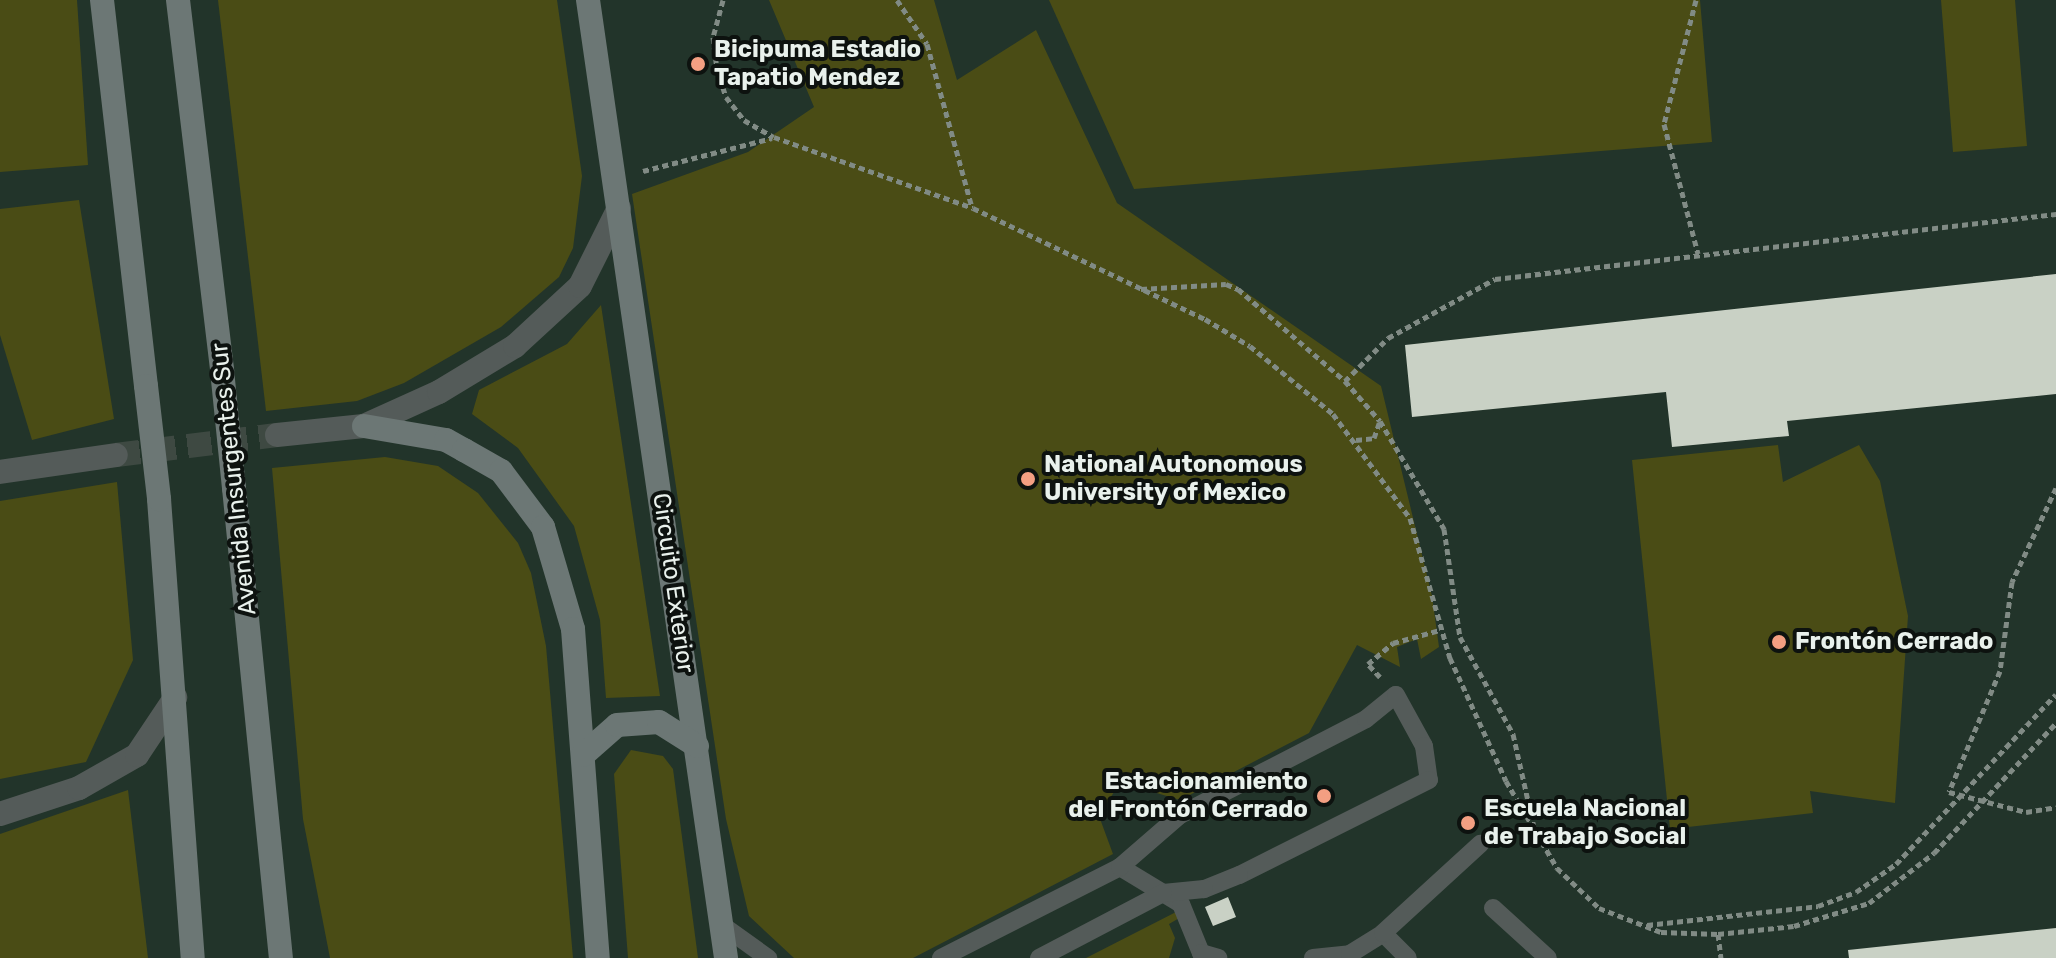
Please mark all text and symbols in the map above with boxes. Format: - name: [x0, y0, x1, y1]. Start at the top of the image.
- place label: Bicipuma Estadio Tapatio Mendez: [714, 36, 921, 92]
- marker: Bicipuma Estadio Tapatio Mendez: [689, 55, 707, 73]
- street label: Avenida Insurgentes Sur: [205, 341, 263, 617]
- place label: National Autonomous University of Mexico: [1044, 451, 1303, 507]
- marker: National Autonomous University of Mexico: [1019, 470, 1037, 488]
- street label: Circuito Exterior: [646, 491, 700, 675]
- place label: Frontón Cerrado: [1795, 628, 1993, 656]
- marker: Frontón Cerrado: [1770, 633, 1788, 651]
- place label: Estacionamiento del Frontón Cerrado: [1068, 768, 1308, 824]
- marker: Estacionamiento del Frontón Cerrado: [1315, 787, 1333, 805]
- place label: Escuela Nacional de Trabajo Social: [1484, 795, 1687, 851]
- marker: Escuela Nacional de Trabajo Social: [1459, 814, 1477, 832]

